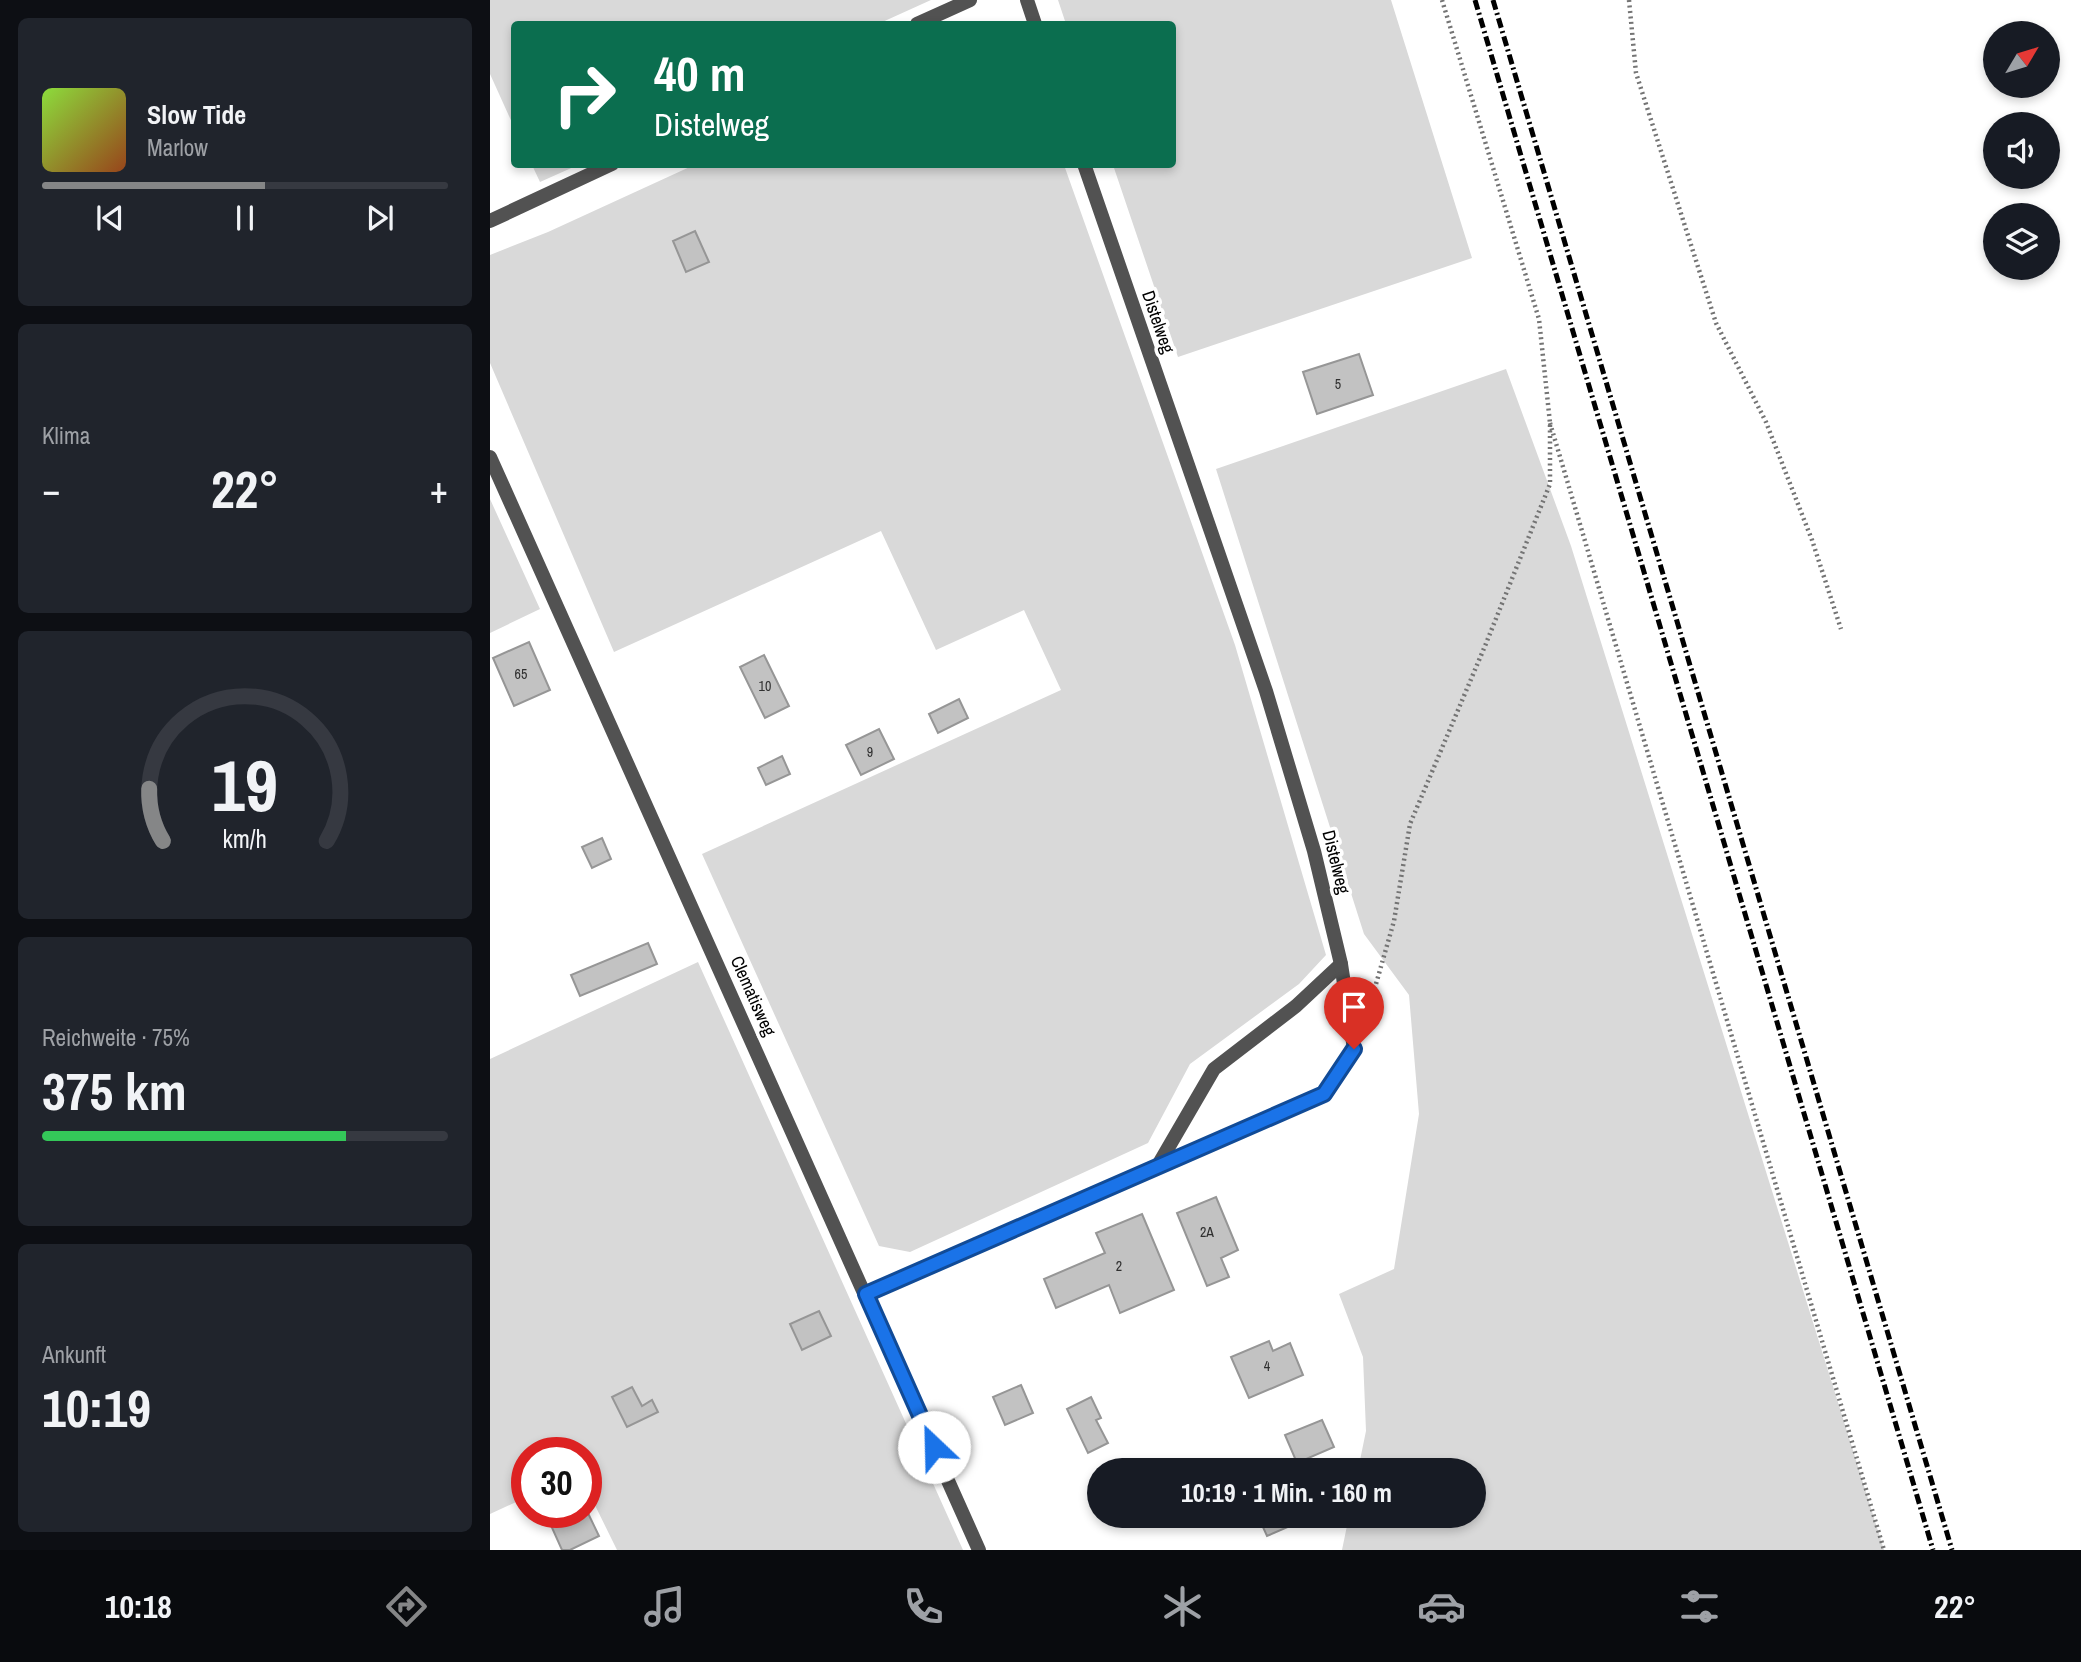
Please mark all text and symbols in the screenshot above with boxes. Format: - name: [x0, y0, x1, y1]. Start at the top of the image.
- north arrow: [1983, 21, 2060, 98]
- map controls: [1983, 21, 2060, 280]
- text: 40 m: [654, 40, 746, 106]
- icon: right: [539, 49, 630, 140]
- text: Slow Tide: [147, 97, 246, 132]
- text: Distelweg: [654, 103, 769, 146]
- button: sound: [1983, 112, 2060, 189]
- text: Marlow: [147, 132, 208, 163]
- icon: previous: [91, 199, 129, 237]
- icon: pause: [226, 199, 264, 237]
- icon: next: [361, 199, 399, 237]
- button: layers: [1983, 203, 2060, 280]
- street label: Distelweg: [1136, 287, 1181, 357]
- house number: 5: [1335, 375, 1341, 393]
- text: Klima: [42, 420, 90, 451]
- text: 22°: [211, 454, 279, 524]
- text: −: [42, 464, 60, 515]
- text: +: [430, 464, 448, 515]
- house number: 65: [515, 665, 527, 683]
- house number: 10: [759, 677, 771, 695]
- text: 19: [212, 736, 278, 834]
- house number: 9: [867, 743, 873, 761]
- text: km/h: [223, 822, 267, 856]
- street label: Distelweg: [1317, 827, 1357, 897]
- street label: Clematisweg: [725, 952, 783, 1041]
- pin: [1324, 977, 1384, 1049]
- icon: arrive: [1335, 988, 1373, 1026]
- text: Reichweite · 75%: [42, 1022, 190, 1053]
- text: 375 km: [42, 1056, 187, 1126]
- house number: 2A: [1200, 1223, 1214, 1241]
- house number: 2: [1116, 1257, 1122, 1275]
- text: Ankunft: [42, 1339, 106, 1370]
- house number: 4: [1264, 1357, 1271, 1375]
- text: 10:19: [42, 1373, 151, 1443]
- position arrow: [897, 1410, 971, 1484]
- speed limit sign: 30: [511, 1437, 602, 1528]
- text: 10:19 · 1 Min. · 160 m: [1181, 1475, 1392, 1510]
- icon: directions: [382, 1582, 431, 1631]
- icon: music: [640, 1582, 689, 1631]
- icon: phone: [899, 1582, 948, 1631]
- icon: climate: [1158, 1582, 1207, 1631]
- icon: car: [1417, 1582, 1466, 1631]
- icon: filters: [1675, 1582, 1724, 1631]
- text: 10:18: [105, 1585, 172, 1628]
- text: 22°: [1934, 1585, 1976, 1628]

